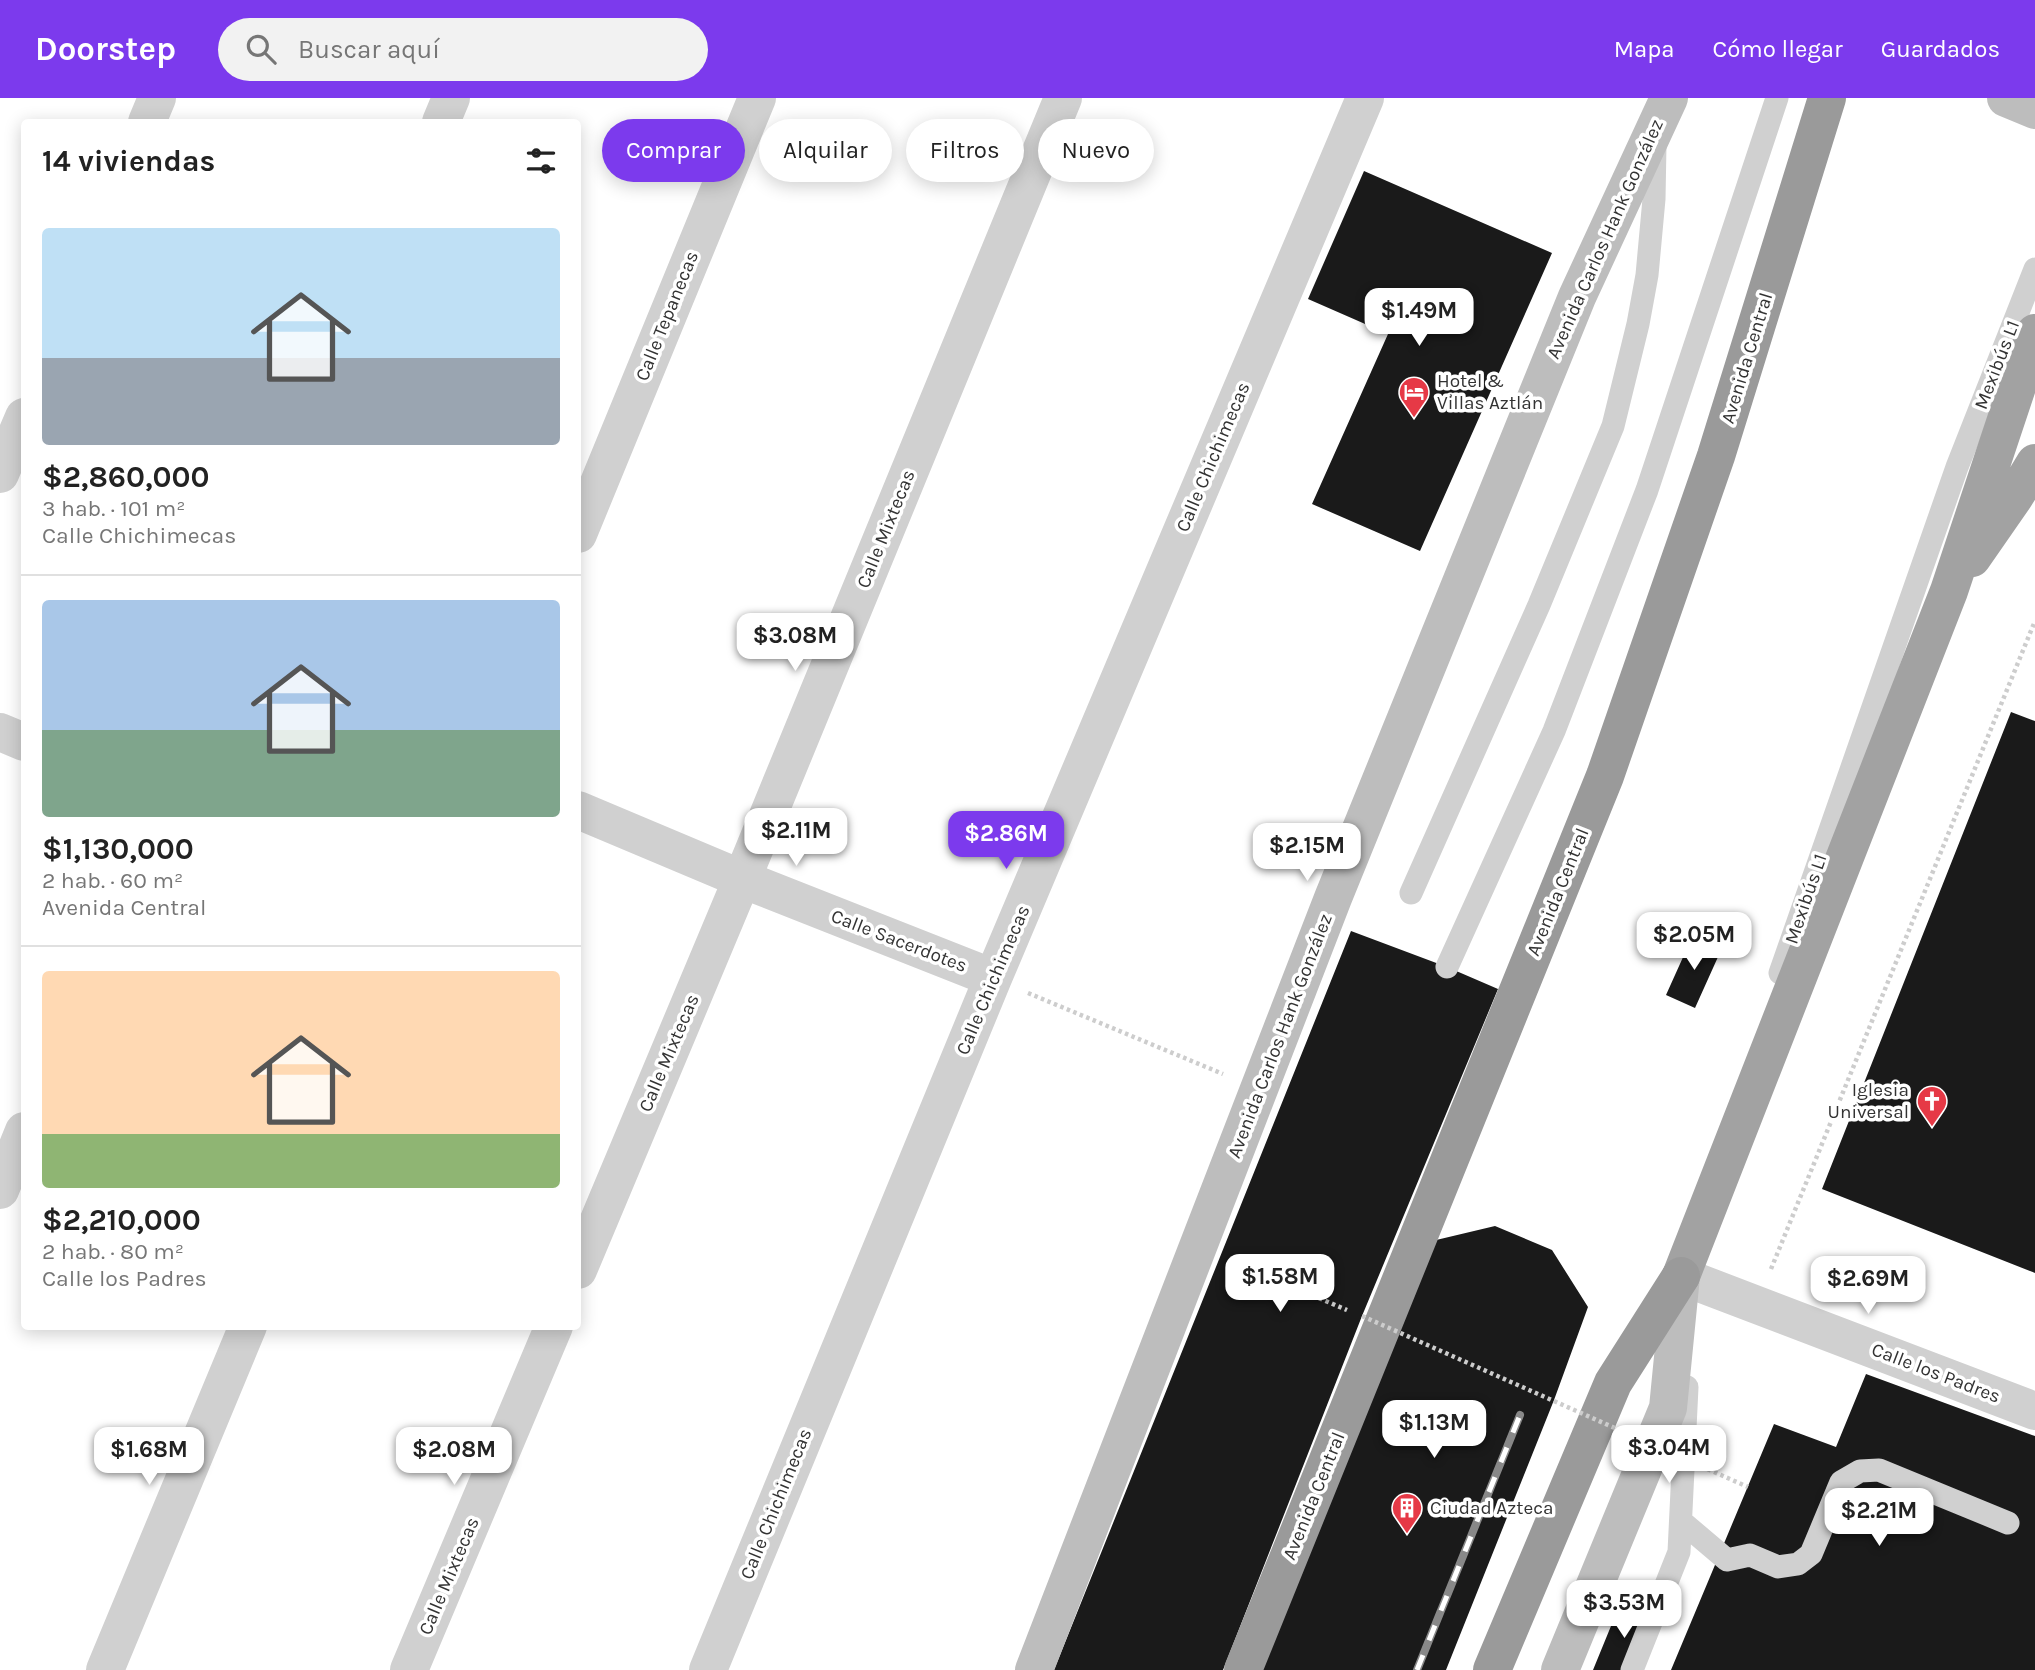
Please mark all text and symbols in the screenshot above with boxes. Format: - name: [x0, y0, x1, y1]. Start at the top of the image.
- search box: [218, 18, 708, 81]
- text: Doorstep: [35, 30, 176, 68]
- icon: search: [242, 30, 280, 68]
- text: Buscar aquí: [298, 34, 440, 65]
- text: Mapa: [1614, 35, 1674, 63]
- text: Cómo llegar: [1712, 35, 1843, 63]
- text: Guardados: [1881, 35, 2000, 63]
- street label: Avenida Carlos Hank González: [1542, 116, 1668, 362]
- chip: Comprar: [602, 119, 745, 182]
- chip: Alquilar: [759, 119, 892, 182]
- chip: Filtros: [906, 119, 1024, 182]
- chip: Nuevo: [1038, 119, 1154, 182]
- icon: filters: [522, 142, 560, 180]
- text: 14 viviendas: [42, 143, 215, 179]
- street label: Calle Tepanecas: [631, 248, 703, 384]
- icon: home: [238, 274, 364, 400]
- pin: $1.49M: [1362, 288, 1476, 348]
- street label: Avenida Central: [1717, 290, 1777, 426]
- text: $1.49M: [1381, 297, 1457, 324]
- street label: Mexibús L1: [1970, 317, 2024, 413]
- place label: Hotel & Villas Aztlán: [1437, 370, 1543, 414]
- hotel icon: Hotel & Villas Aztlán: [1397, 375, 1431, 419]
- street label: Calle Chichimecas: [1172, 379, 1254, 535]
- text: $2,860,000: [42, 459, 210, 495]
- street label: Calle Mixtecas: [852, 467, 920, 591]
- text: 3 hab. · 101 m²: [42, 495, 185, 522]
- text: Calle Chichimecas: [42, 522, 236, 549]
- pin: $3.08M: [738, 614, 852, 673]
- text: $3.08M: [753, 622, 837, 649]
- icon: home: [238, 646, 364, 772]
- pin: $2.11M: [739, 808, 853, 868]
- pin: $2.86M: [949, 812, 1063, 871]
- text: $2.11M: [760, 817, 832, 844]
- text: $2.86M: [964, 820, 1048, 847]
- pin: $2.15M: [1250, 824, 1364, 883]
- street label: Avenida Central: [1522, 825, 1594, 959]
- text: $1,130,000: [42, 831, 194, 867]
- text: $2.15M: [1269, 832, 1345, 859]
- street label: Mexibús L1: [1780, 851, 1832, 947]
- text: 2 hab. · 60 m²: [42, 867, 183, 894]
- text: Avenida Central: [42, 894, 206, 921]
- street label: Calle Chichimecas: [952, 902, 1034, 1058]
- street label: Calle Sacerdotes: [828, 905, 970, 977]
- street label: Avenida Carlos Hank González: [1223, 911, 1337, 1161]
- pin: $2.05M: [1637, 912, 1751, 972]
- text: $2.05M: [1653, 921, 1735, 948]
- street label: Calle Mixtecas: [634, 991, 704, 1115]
- icon: home: [238, 1017, 364, 1143]
- place label: Iglesia Universal: [1828, 1079, 1909, 1123]
- church icon: Iglesia Universal: [1915, 1084, 1949, 1128]
- text: $2,210,000: [42, 1202, 201, 1238]
- text: 2 hab. · 80 m²: [42, 1238, 184, 1265]
- pin: $1.58M: [1223, 1254, 1337, 1314]
- pin: $2.69M: [1811, 1256, 1925, 1316]
- text: $1.58M: [1241, 1263, 1319, 1290]
- text: Calle los Padres: [42, 1265, 207, 1292]
- text: $2.69M: [1827, 1265, 1909, 1292]
- street label: Calle los Padres: [1869, 1338, 2003, 1408]
- pin: $1.13M: [1377, 1400, 1491, 1460]
- text: $1.13M: [1398, 1409, 1470, 1436]
- street label: Calle Chichimecas: [736, 1425, 816, 1583]
- pin: $3.04M: [1612, 1426, 1726, 1485]
- pin: $1.68M: [92, 1428, 206, 1487]
- pin: $2.08M: [397, 1428, 511, 1487]
- street label: Avenida Central: [1278, 1429, 1350, 1563]
- text: $3.04M: [1627, 1434, 1711, 1461]
- text: $1.68M: [110, 1436, 188, 1463]
- text: $2.08M: [412, 1436, 496, 1463]
- pin: $2.21M: [1822, 1488, 1936, 1548]
- building icon: Ciudad Azteca: [1390, 1491, 1424, 1535]
- place label: Ciudad Azteca: [1430, 1497, 1553, 1519]
- text: $2.21M: [1841, 1497, 1917, 1524]
- street label: Calle Mixtecas: [414, 1514, 484, 1638]
- pin: $3.53M: [1567, 1580, 1681, 1640]
- text: $3.53M: [1583, 1589, 1665, 1616]

